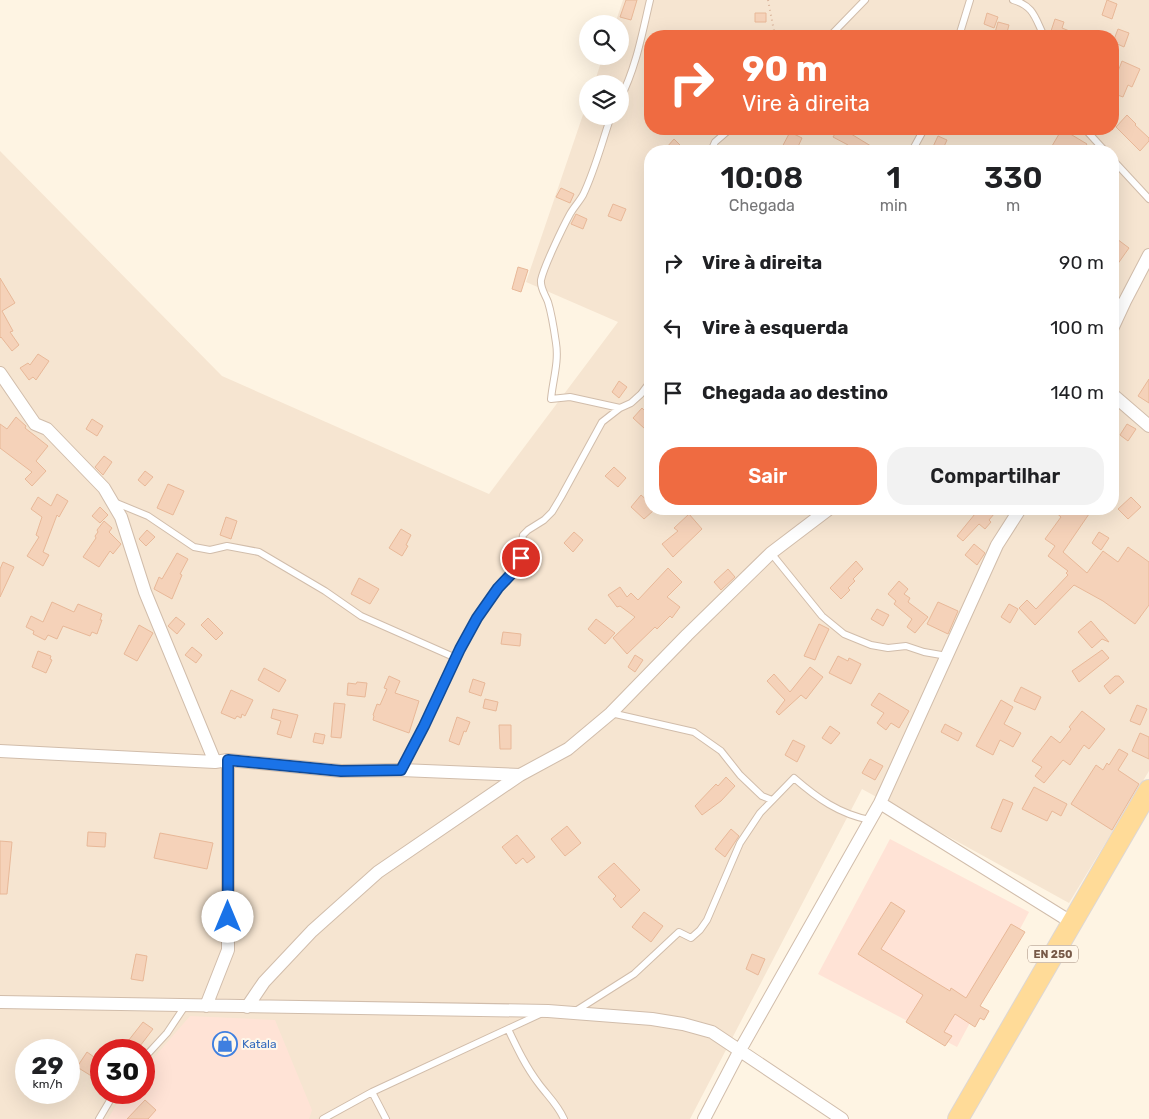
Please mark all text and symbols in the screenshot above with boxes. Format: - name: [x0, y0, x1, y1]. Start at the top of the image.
- map controls: [579, 15, 629, 125]
- button: search: [579, 15, 629, 65]
- text: 90 m: [742, 48, 828, 90]
- icon: right: [659, 50, 724, 115]
- button: layers: [579, 75, 629, 125]
- text: Vire à direita: [742, 90, 870, 117]
- text: 10:08: [720, 160, 803, 196]
- text: 1: [886, 160, 901, 196]
- text: 330: [984, 160, 1043, 196]
- text: Chegada: [729, 196, 795, 215]
- text: min: [880, 196, 908, 215]
- text: m: [1006, 196, 1020, 215]
- icon: right: [659, 249, 687, 277]
- text: Vire à direita: [702, 251, 822, 274]
- text: 90 m: [1059, 251, 1104, 274]
- icon: left: [659, 314, 687, 342]
- text: Vire à esquerda: [702, 316, 849, 339]
- text: 100 m: [1050, 316, 1104, 339]
- icon: arrive: [659, 379, 687, 407]
- text: Chegada ao destino: [702, 381, 888, 404]
- text: 140 m: [1050, 381, 1104, 404]
- button: Sair: [659, 447, 877, 505]
- button: Compartilhar: [887, 447, 1104, 505]
- pin: [500, 537, 542, 579]
- icon: arrive: [507, 544, 535, 572]
- position arrow: [201, 890, 253, 942]
- road number: EN 250: [1028, 946, 1078, 962]
- shop icon: Katala: [212, 1031, 238, 1057]
- place label: Katala: [242, 1037, 277, 1051]
- speed limit sign: 30: [90, 1039, 155, 1104]
- text: 29: [31, 1051, 64, 1080]
- text: km/h: [33, 1077, 62, 1091]

